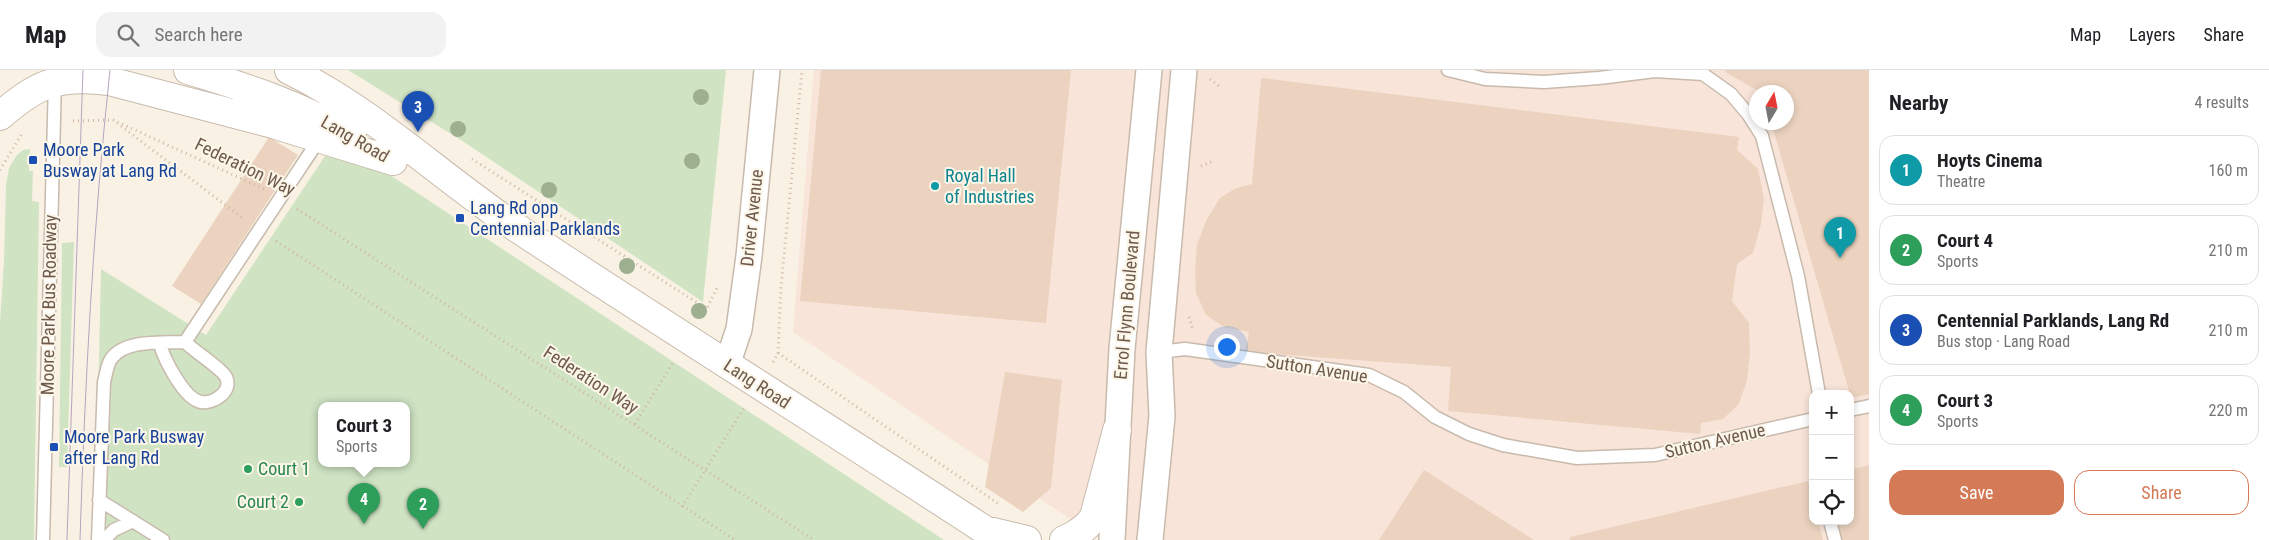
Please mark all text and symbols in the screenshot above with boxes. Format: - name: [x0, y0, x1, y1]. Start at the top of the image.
- search box: [96, 12, 446, 57]
- text: Map: [25, 21, 66, 49]
- icon: search: [114, 21, 142, 49]
- text: Search here: [154, 23, 243, 46]
- text: Map: [2070, 24, 2101, 45]
- text: Layers: [2129, 24, 2176, 45]
- text: Share: [2204, 24, 2244, 45]
- north arrow: [1749, 85, 1794, 130]
- pin: 3: [402, 91, 434, 132]
- text: Nearby: [1889, 91, 1948, 115]
- text: 4 results: [2194, 93, 2249, 112]
- street label: Lang Road: [317, 111, 393, 166]
- street label: Federation Way: [192, 133, 299, 200]
- place label: Moore Park Busway at Lang Rd: [43, 139, 177, 181]
- text: Hoyts Cinema: [1937, 149, 2042, 172]
- marker: Moore Park Busway at Lang Rd: [27, 154, 39, 166]
- text: 1: [1902, 161, 1910, 180]
- text: 160 m: [2209, 161, 2248, 180]
- place label: Royal Hall of Industries: [945, 165, 1035, 207]
- street label: Driver Avenue: [736, 168, 767, 267]
- text: Theatre: [1937, 172, 1985, 191]
- marker: Royal Hall of Industries: [929, 180, 941, 192]
- place label: Lang Rd opp Centennial Parklands: [470, 197, 620, 239]
- marker: Lang Rd opp Centennial Parklands: [454, 212, 466, 224]
- street label: Moore Park Bus Roadway: [36, 214, 61, 395]
- pin: 1: [1824, 217, 1856, 258]
- text: Court 4: [1937, 229, 1993, 252]
- street label: Errol Flynn Boulevard: [1110, 230, 1143, 380]
- text: 2: [1902, 241, 1910, 260]
- text: 210 m: [2209, 241, 2248, 260]
- text: Sports: [1937, 252, 1979, 271]
- text: Centennial Parklands, Lang Rd: [1937, 309, 2169, 332]
- text: 3: [1902, 321, 1910, 340]
- text: 210 m: [2209, 321, 2248, 340]
- text: Bus stop · Lang Road: [1937, 332, 2070, 351]
- your location: [1214, 334, 1240, 360]
- street label: Federation Way: [540, 341, 643, 418]
- street label: Sutton Avenue: [1265, 350, 1369, 387]
- street label: Lang Road: [720, 354, 794, 413]
- text: Court 3: [1937, 389, 1993, 412]
- map controls: [1809, 390, 1854, 525]
- button: +: [1809, 390, 1854, 435]
- text: 4: [1902, 401, 1910, 420]
- text: 220 m: [2209, 401, 2248, 420]
- popup: [318, 402, 410, 467]
- text: Sports: [1937, 412, 1979, 431]
- text: Court 3: [336, 414, 392, 437]
- street label: Sutton Avenue: [1663, 419, 1767, 462]
- place label: Moore Park Busway after Lang Rd: [64, 426, 205, 468]
- button: −: [1809, 435, 1854, 480]
- text: Sports: [336, 437, 377, 456]
- marker: Moore Park Busway after Lang Rd: [48, 441, 60, 453]
- place label: Court 1: [258, 458, 310, 479]
- marker: Court 1: [242, 463, 254, 475]
- button: Save: [1889, 470, 2064, 515]
- button: Share: [2074, 470, 2249, 515]
- button: locate: [1809, 480, 1854, 525]
- pin: 4: [348, 483, 380, 524]
- pin: 2: [407, 488, 439, 529]
- place label: Court 2: [237, 491, 289, 512]
- marker: Court 2: [293, 496, 305, 508]

